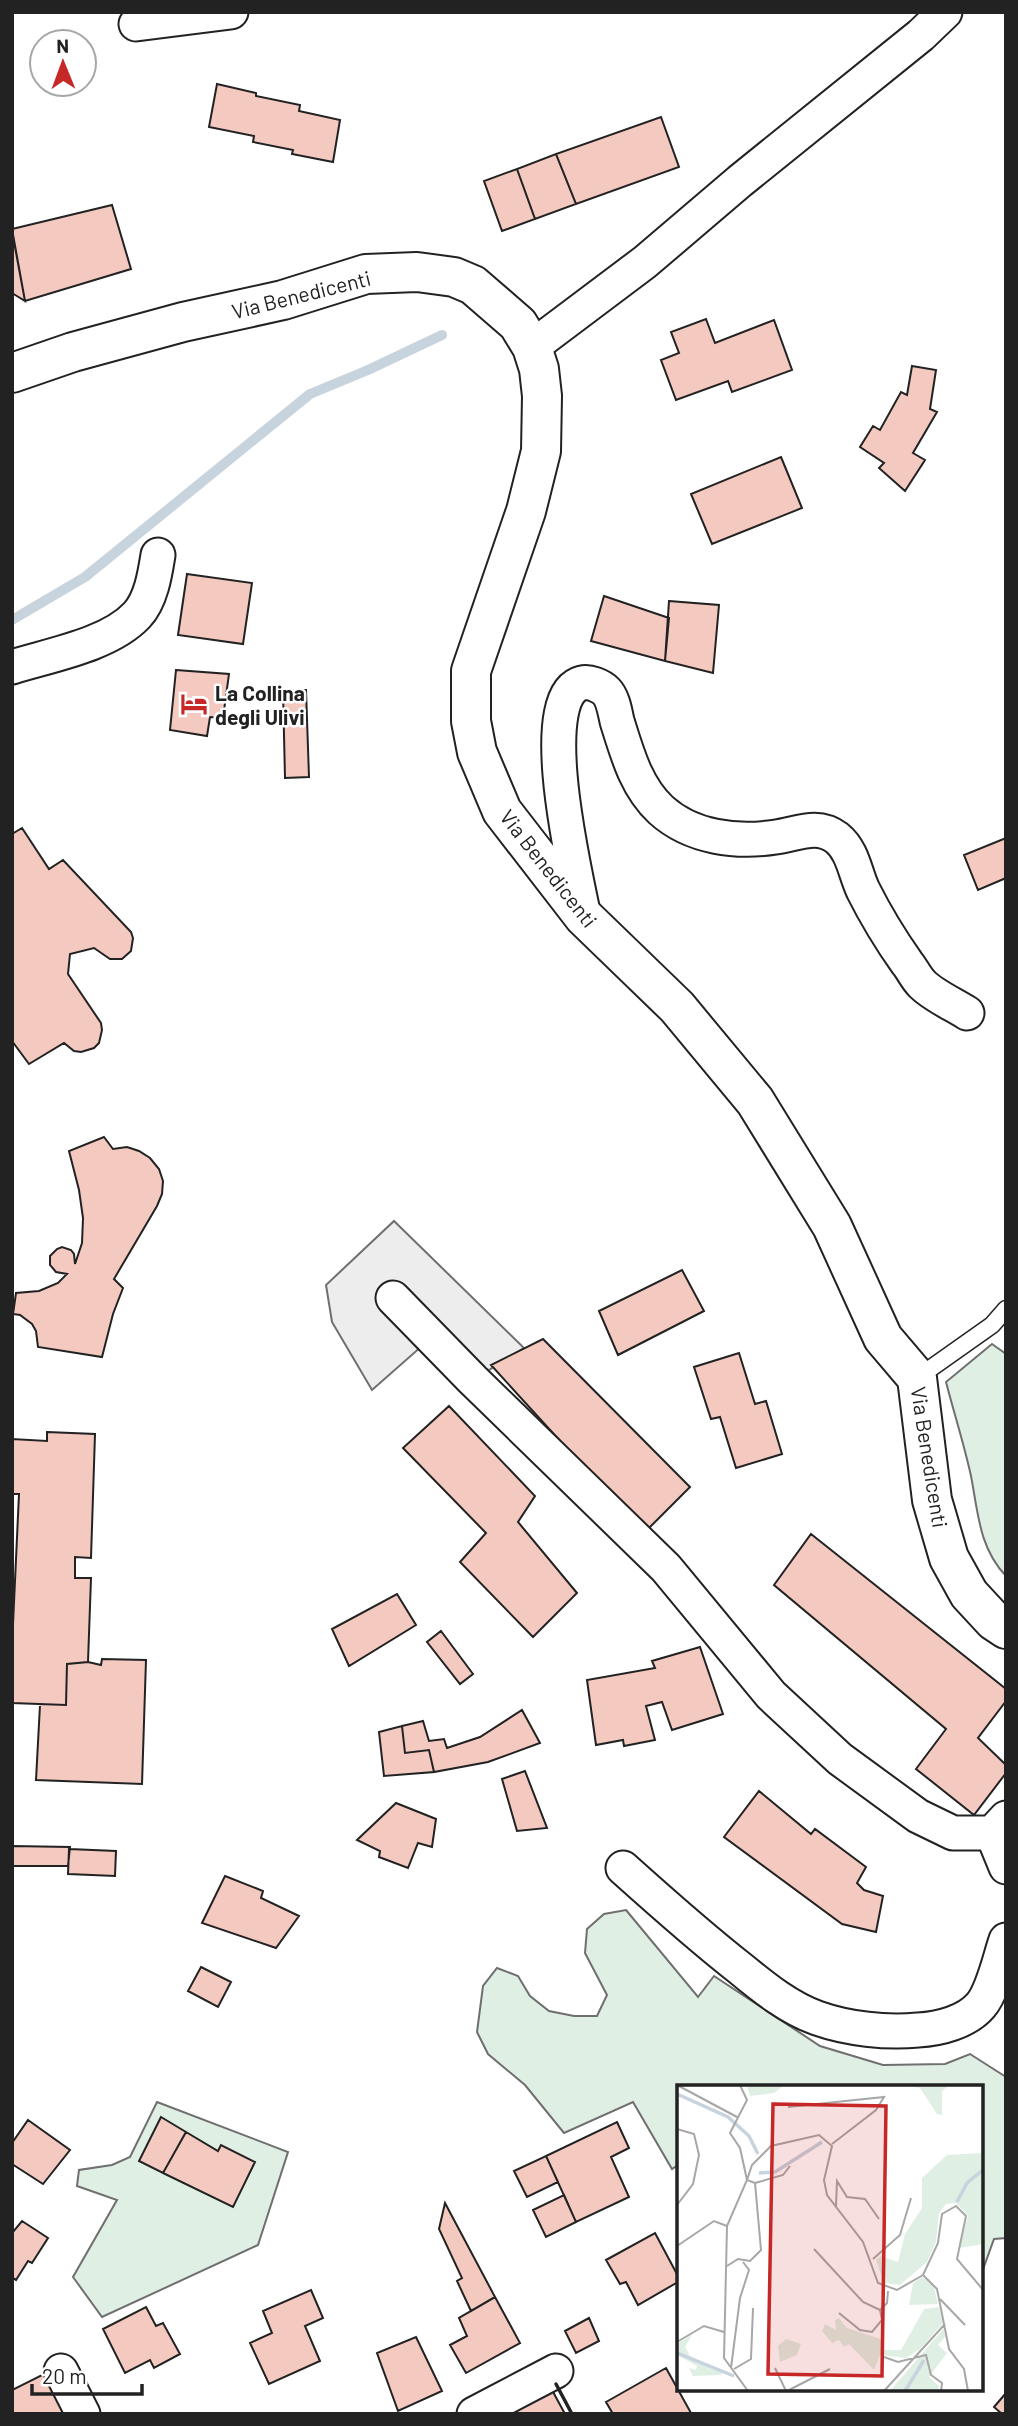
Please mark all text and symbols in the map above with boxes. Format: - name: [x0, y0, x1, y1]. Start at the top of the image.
- north arrow: [28, 28, 98, 98]
- text: N: [56, 34, 69, 57]
- street label: Via Benedicenti: [229, 265, 373, 323]
- place label: La Collina degli Ulivi: [215, 680, 305, 729]
- hotel icon: La Collina degli Ulivi: [179, 689, 209, 719]
- street label: Via Benedicenti: [495, 804, 603, 932]
- street label: Via Benedicenti: [907, 1385, 953, 1529]
- inset map: [677, 2085, 983, 2391]
- scale bar: [32, 2352, 142, 2396]
- text: 20 m: [42, 2363, 87, 2388]

